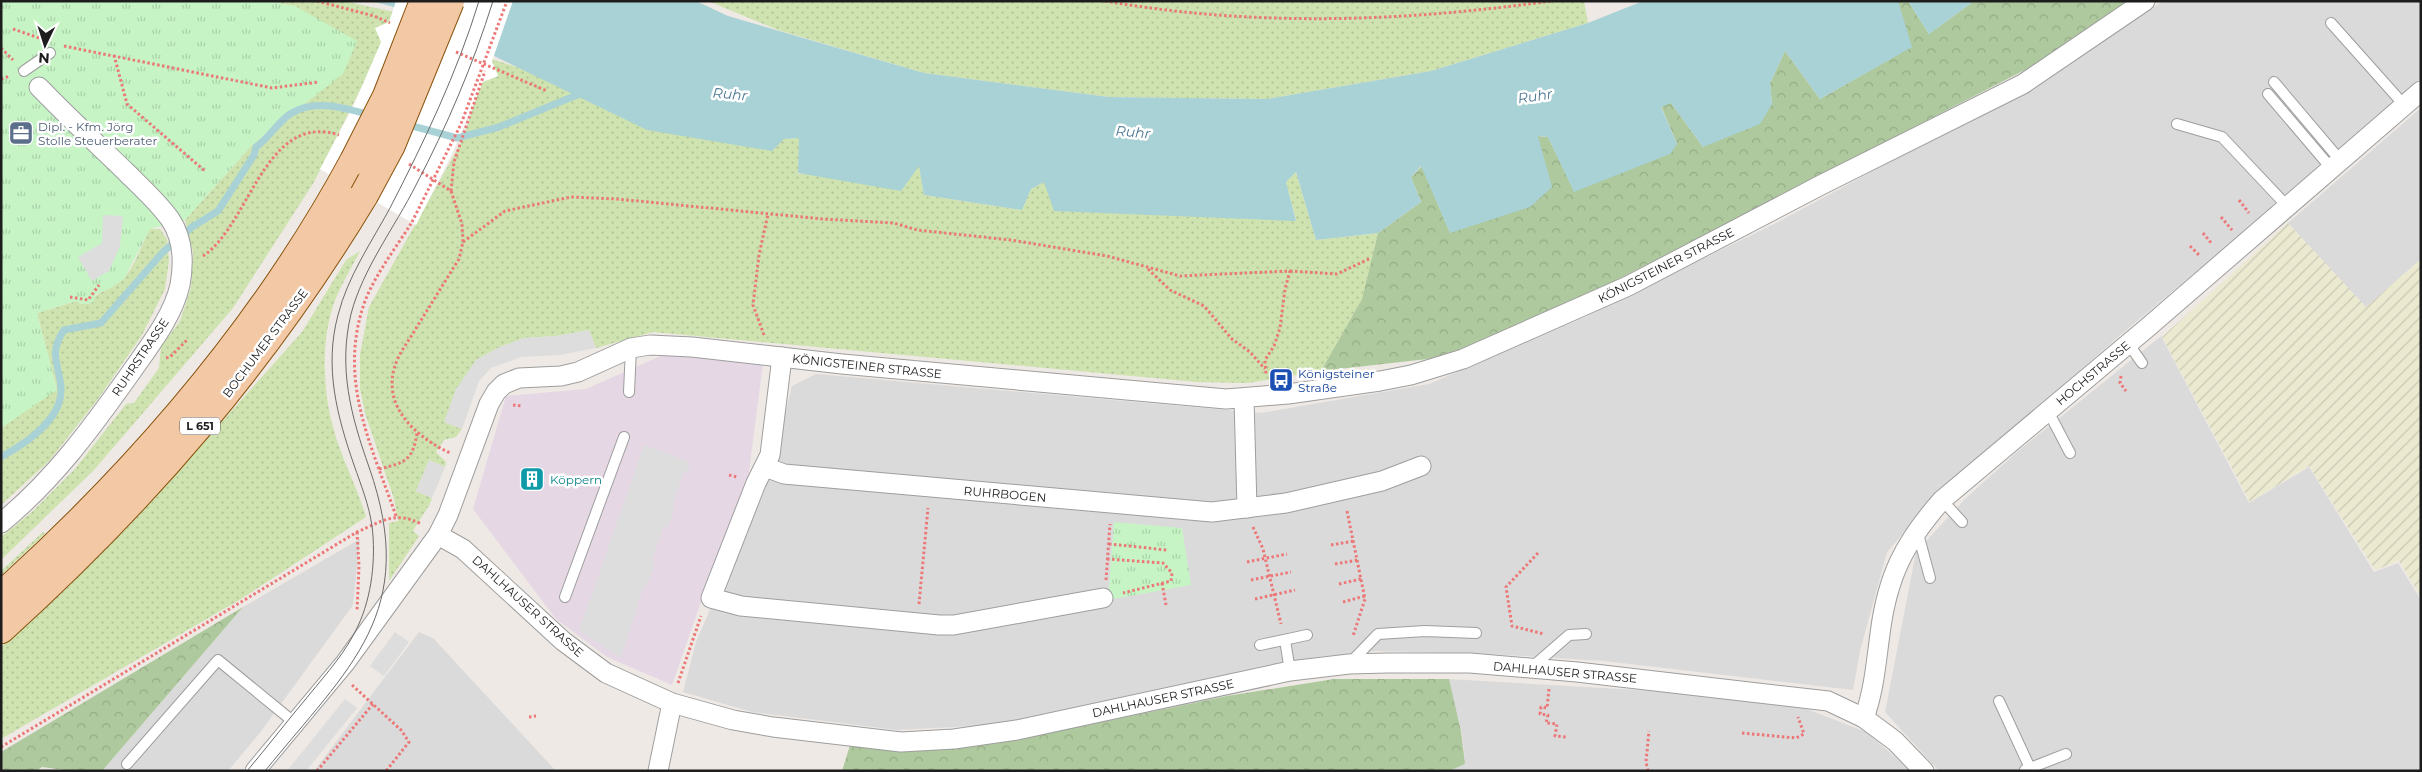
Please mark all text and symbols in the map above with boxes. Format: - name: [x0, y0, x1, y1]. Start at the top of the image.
- north arrow: [20, 20, 70, 70]
- text: N: [38, 49, 50, 67]
- water label: Ruhr: [712, 84, 748, 105]
- water label: Ruhr: [1517, 85, 1554, 107]
- place label: Dipl. - Kfm. Jörg Stolle Steuerberater: [38, 119, 157, 148]
- office icon: Dipl. - Kfm. Jörg Stolle Steuerberater: [8, 120, 34, 146]
- water label: Ruhr: [1115, 122, 1151, 143]
- street label: KÖNIGSTEINER STRASSE: [1596, 224, 1736, 306]
- street label: BOCHUMER STRASSE: [219, 286, 311, 400]
- street label: RUHRSTRASSE: [108, 315, 172, 399]
- street label: HOCHSTRASSE: [2053, 338, 2133, 408]
- street label: KÖNIGSTEINER STRASSE: [791, 351, 943, 381]
- place label: Königsteiner Straße: [1298, 366, 1375, 395]
- bus stop icon: Königsteiner Straße: [1268, 367, 1294, 393]
- road number: L 651: [180, 418, 220, 434]
- building icon: Köppern: [519, 466, 545, 492]
- place label: Köppern: [550, 472, 602, 487]
- street label: RUHRBOGEN: [963, 483, 1047, 505]
- street label: DAHLHAUSER STRASSE: [469, 552, 587, 660]
- street label: DAHLHAUSER STRASSE: [1492, 658, 1638, 686]
- street label: DAHLHAUSER STRASSE: [1091, 676, 1235, 720]

